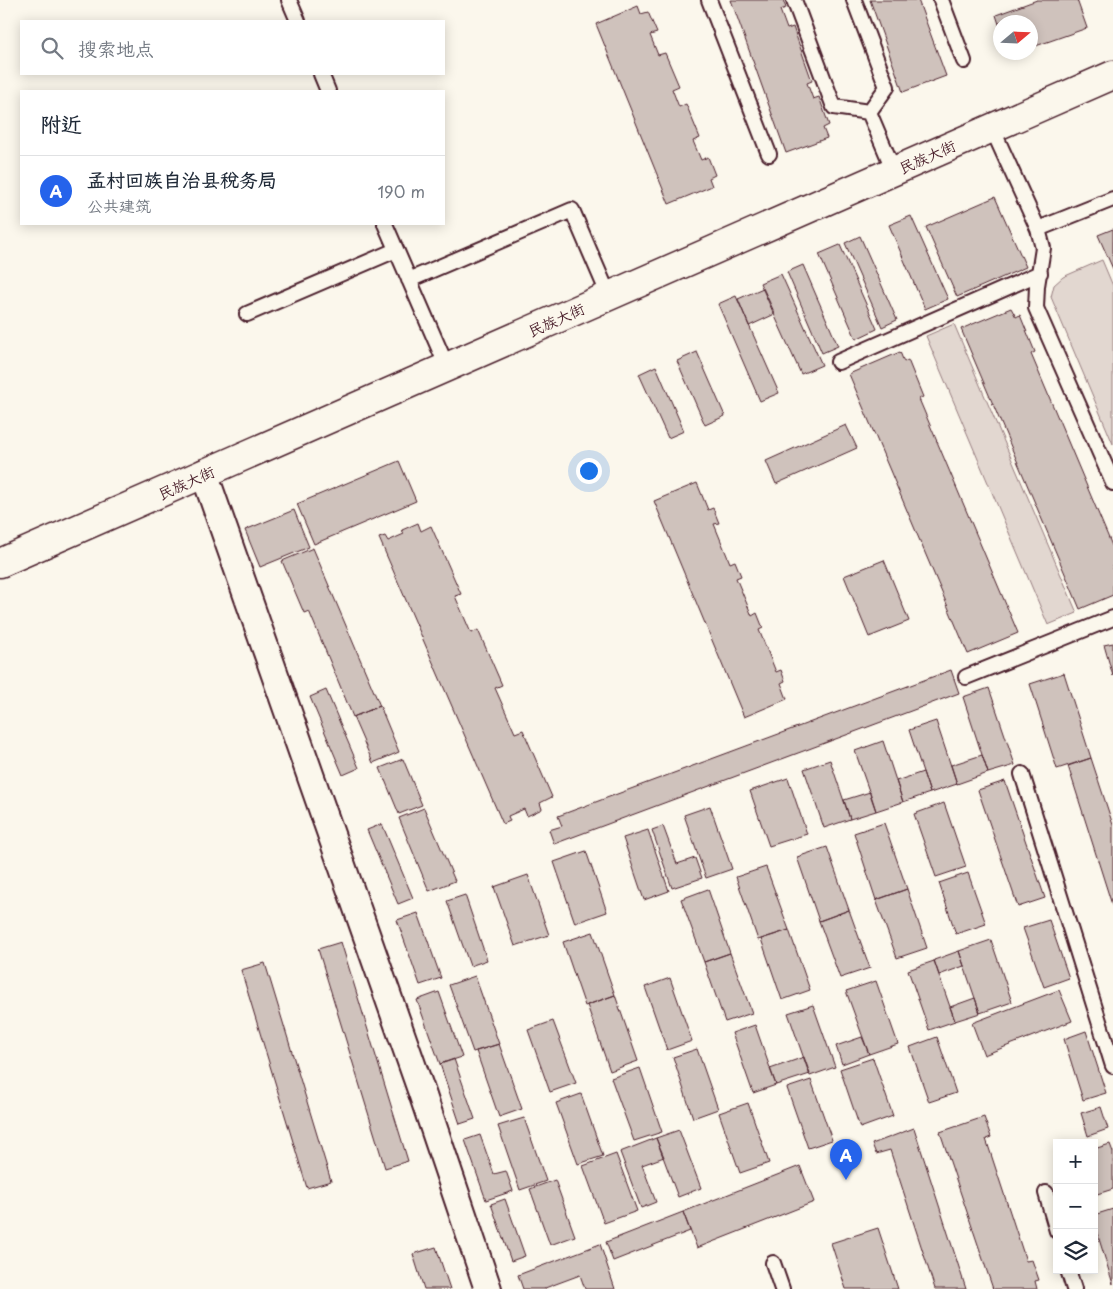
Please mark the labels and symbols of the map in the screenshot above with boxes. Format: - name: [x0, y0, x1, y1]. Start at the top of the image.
- north arrow: [993, 15, 1038, 60]
- street label: 民族大街: [895, 133, 959, 179]
- street label: 民族大街: [524, 296, 588, 342]
- your location: [576, 458, 602, 484]
- street label: 民族大街: [154, 459, 218, 505]
- pin: A: [830, 1139, 862, 1180]

